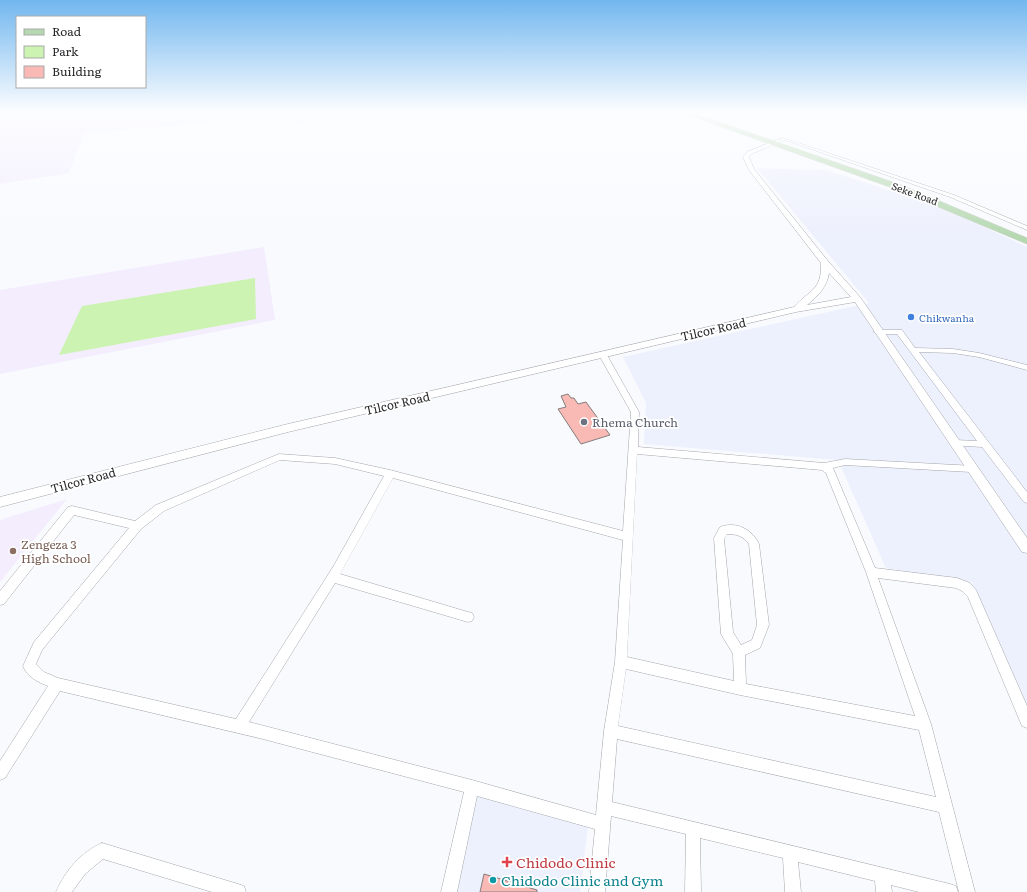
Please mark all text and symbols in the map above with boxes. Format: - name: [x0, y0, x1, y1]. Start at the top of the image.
- legend: [16, 16, 146, 88]
- text: Road: [52, 22, 82, 40]
- text: Park: [52, 42, 79, 60]
- text: Building: [52, 62, 102, 80]
- street label: Seke Road: [890, 178, 940, 208]
- place label: Chikwanha: [919, 310, 975, 325]
- marker: Chikwanha: [906, 312, 916, 322]
- street label: Tilcor Road: [678, 313, 748, 345]
- street label: Tilcor Road: [362, 387, 432, 419]
- place label: Rhema Church: [592, 413, 678, 431]
- marker: Rhema Church: [579, 417, 589, 427]
- street label: Tilcor Road: [48, 463, 118, 497]
- place label: Zengeza 3 High School: [21, 535, 91, 567]
- marker: Zengeza 3 High School: [8, 546, 18, 556]
- place label: Chidodo Clinic: [516, 852, 616, 872]
- marker: Chidodo Clinic: [501, 856, 513, 868]
- place label: Chidodo Clinic and Gym: [501, 870, 664, 890]
- marker: Chidodo Clinic and Gym: [488, 875, 498, 885]

